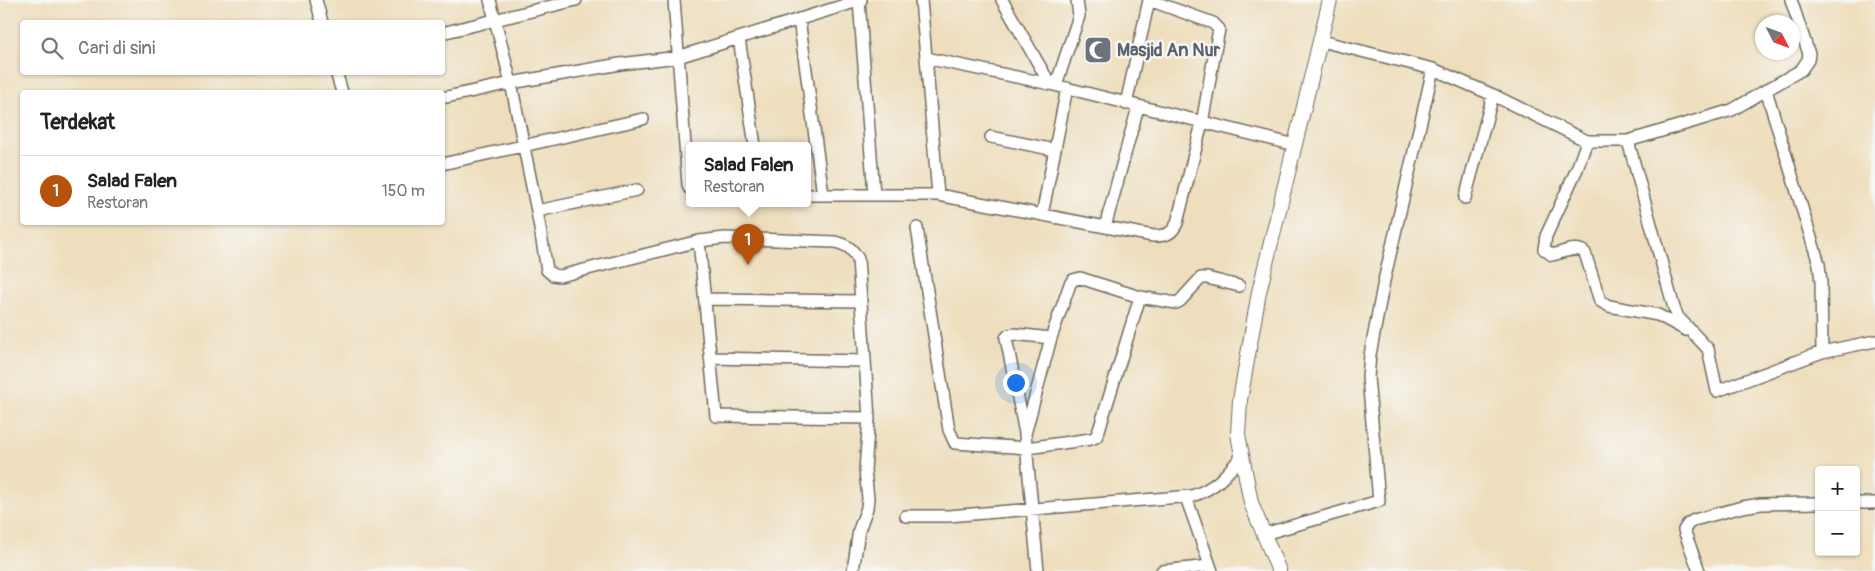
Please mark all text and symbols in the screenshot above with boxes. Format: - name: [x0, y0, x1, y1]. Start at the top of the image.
- north arrow: [1755, 15, 1800, 60]
- search box: [20, 20, 445, 75]
- icon: search: [38, 34, 66, 62]
- mosque icon: Masjid An Nur: [1083, 35, 1113, 65]
- text: Cari di sini: [78, 36, 155, 60]
- place label: Masjid An Nur: [1117, 39, 1220, 62]
- text: Terdekat: [40, 109, 115, 136]
- popup: [686, 142, 811, 207]
- text: Salad Falen: [703, 153, 794, 177]
- text: Salad Falen: [87, 169, 177, 193]
- text: Restoran: [703, 177, 765, 197]
- text: 1: [53, 181, 59, 201]
- text: 150 m: [381, 181, 425, 201]
- text: Restoran: [87, 193, 148, 213]
- pin: 1: [732, 224, 764, 265]
- your location: [1003, 370, 1029, 396]
- map controls: [1815, 466, 1860, 556]
- button: +: [1815, 466, 1860, 511]
- button: −: [1815, 511, 1860, 556]

